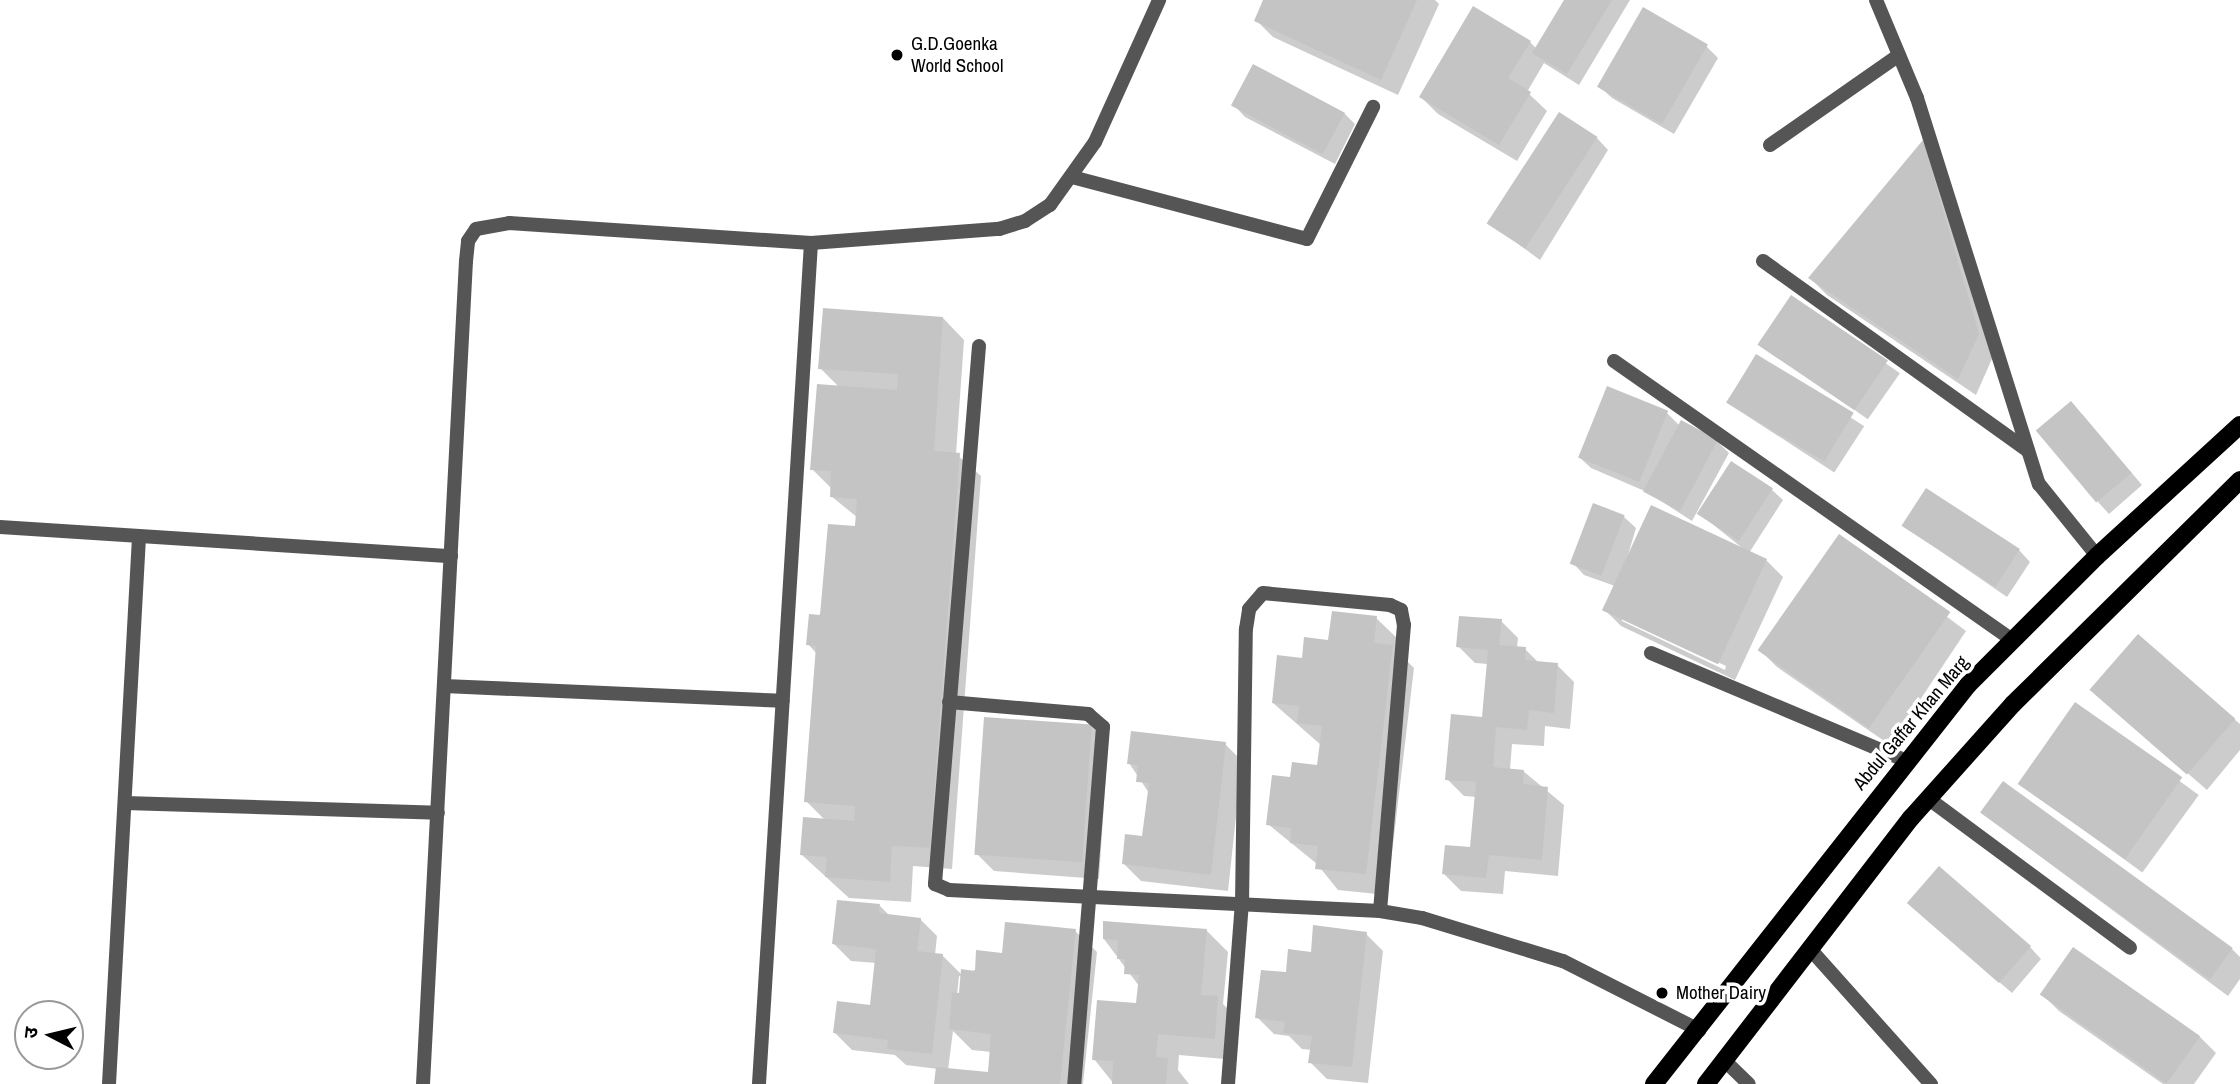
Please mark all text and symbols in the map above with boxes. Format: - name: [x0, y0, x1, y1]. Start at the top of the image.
- place label: G.D.Goenka World School: [911, 33, 1003, 77]
- marker: G.D.Goenka World School: [889, 47, 905, 63]
- street label: Abdul Gaffar Khan Marg: [1848, 651, 1974, 795]
- place label: Mother Dairy: [1676, 982, 1766, 1004]
- marker: Mother Dairy: [1654, 985, 1670, 1001]
- north arrow: [14, 1000, 84, 1070]
- text: उ: [17, 1026, 44, 1040]

